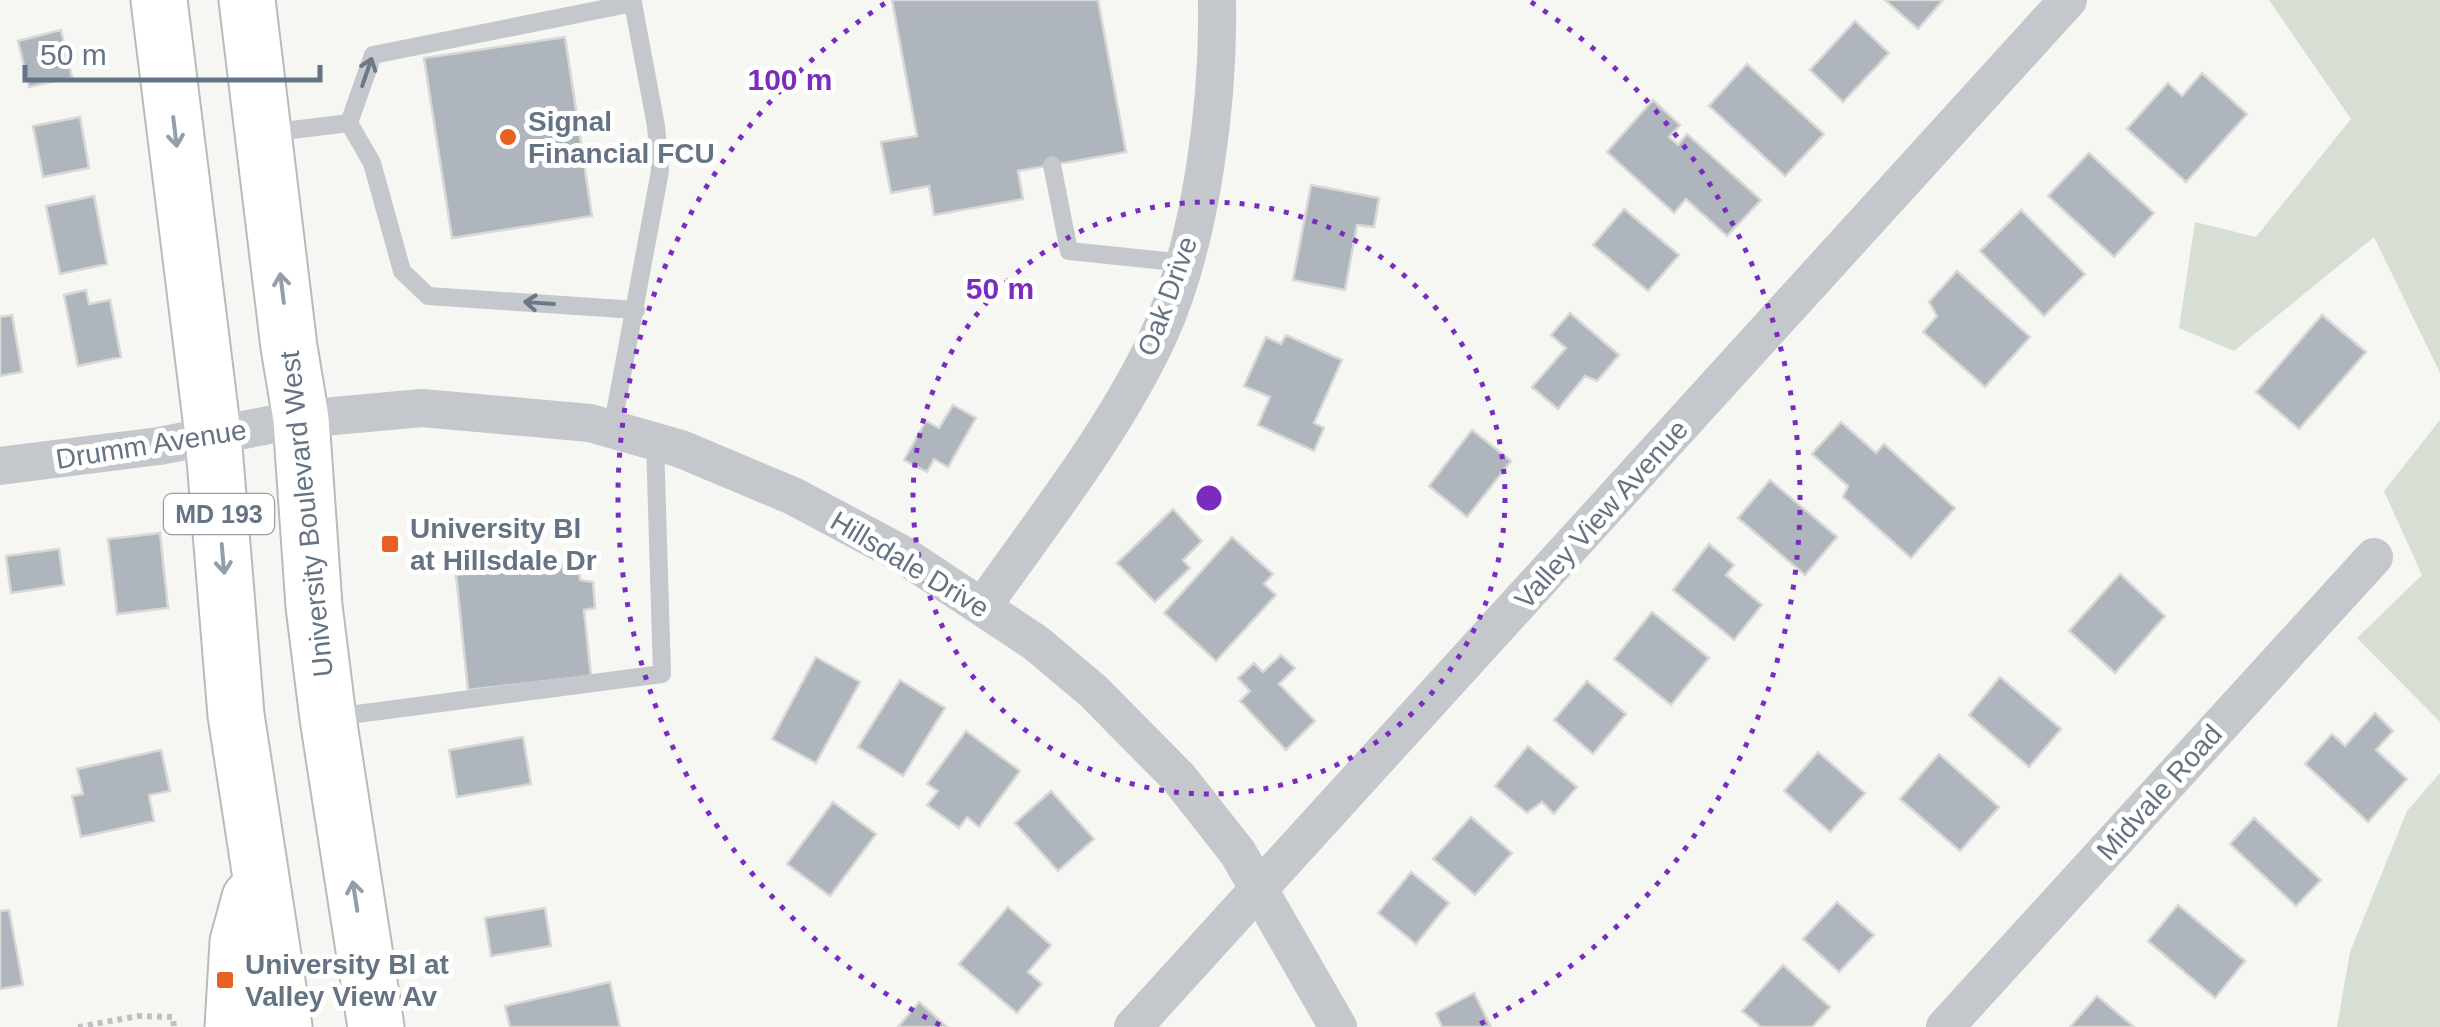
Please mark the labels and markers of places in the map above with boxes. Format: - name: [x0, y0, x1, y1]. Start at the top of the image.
- place label: Signal Financial FCU: [528, 106, 715, 169]
- marker: Signal Financial FCU: [497, 126, 519, 148]
- centre of rings: [1191, 480, 1227, 516]
- place label: University Bl at Hillsdale Dr: [410, 513, 597, 576]
- marker: University Bl at Hillsdale Dr: [379, 533, 401, 555]
- place label: University Bl at Valley View Av: [245, 949, 449, 1012]
- marker: University Bl at Valley View Av: [214, 969, 236, 991]

